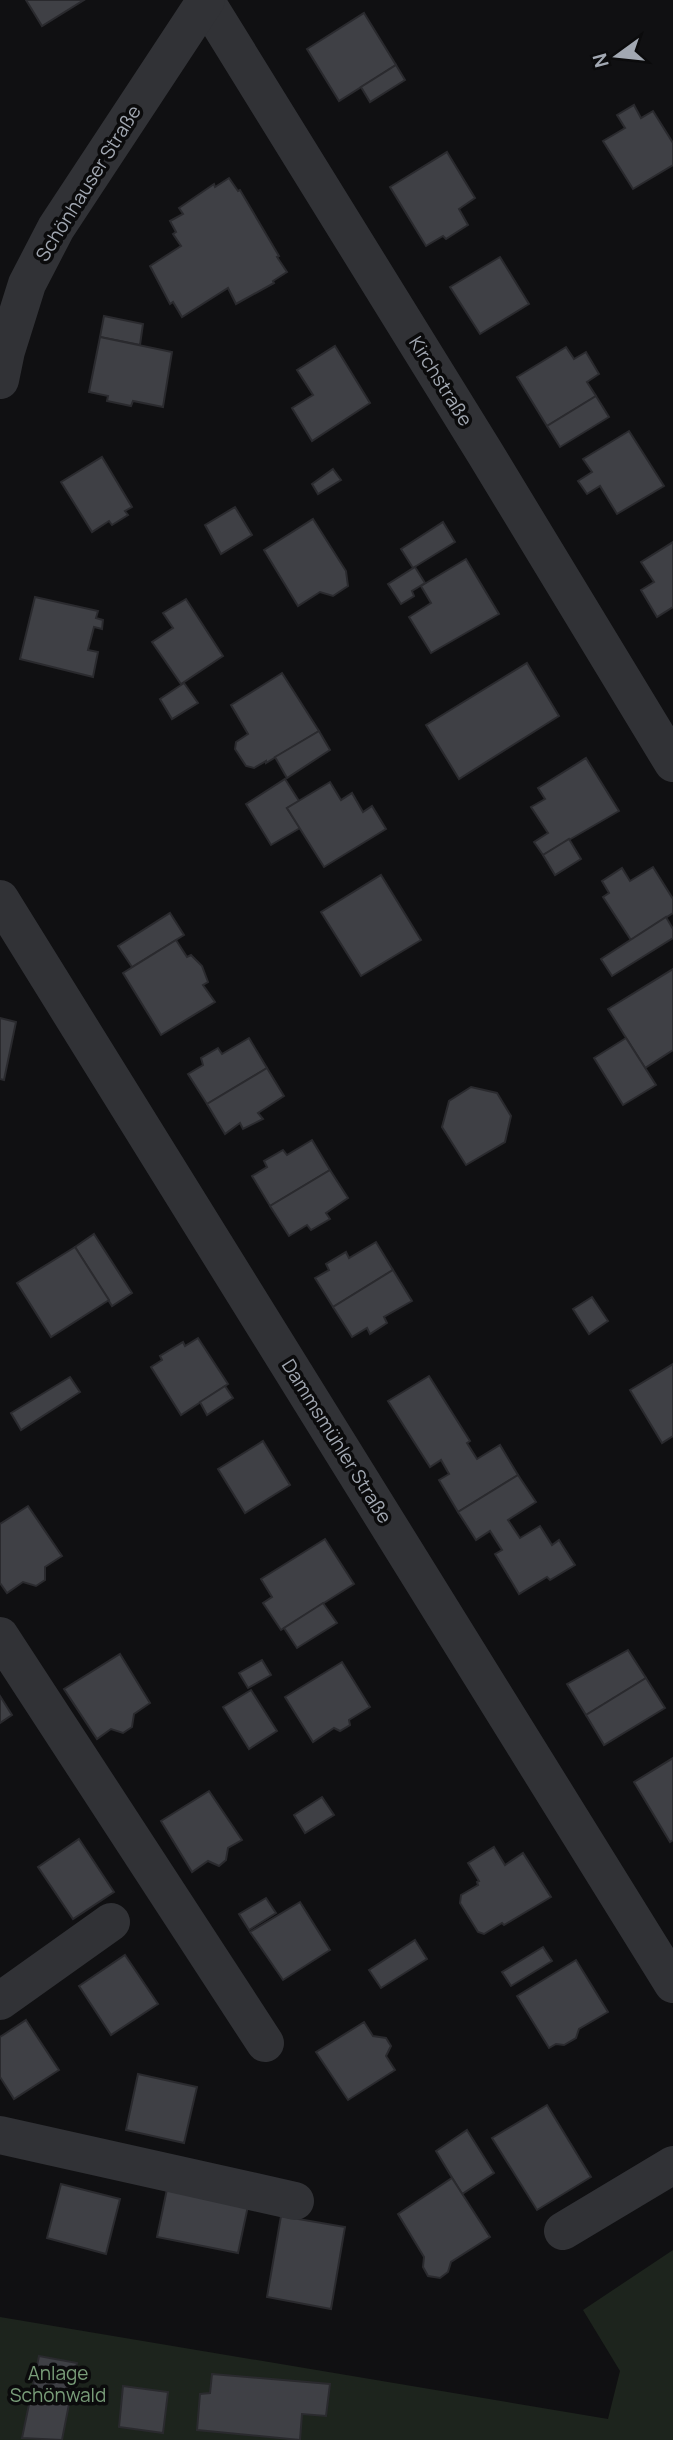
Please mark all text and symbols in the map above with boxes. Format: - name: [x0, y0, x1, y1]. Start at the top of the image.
- north arrow: [582, 21, 652, 91]
- text: N: [586, 50, 615, 70]
- street label: Schönhauser Straße: [29, 100, 147, 266]
- street label: Kirchstraße: [403, 331, 479, 431]
- street label: Dammsmühler Straße: [276, 1354, 398, 1528]
- park label: Anlage Schönwald: [10, 2360, 106, 2408]

